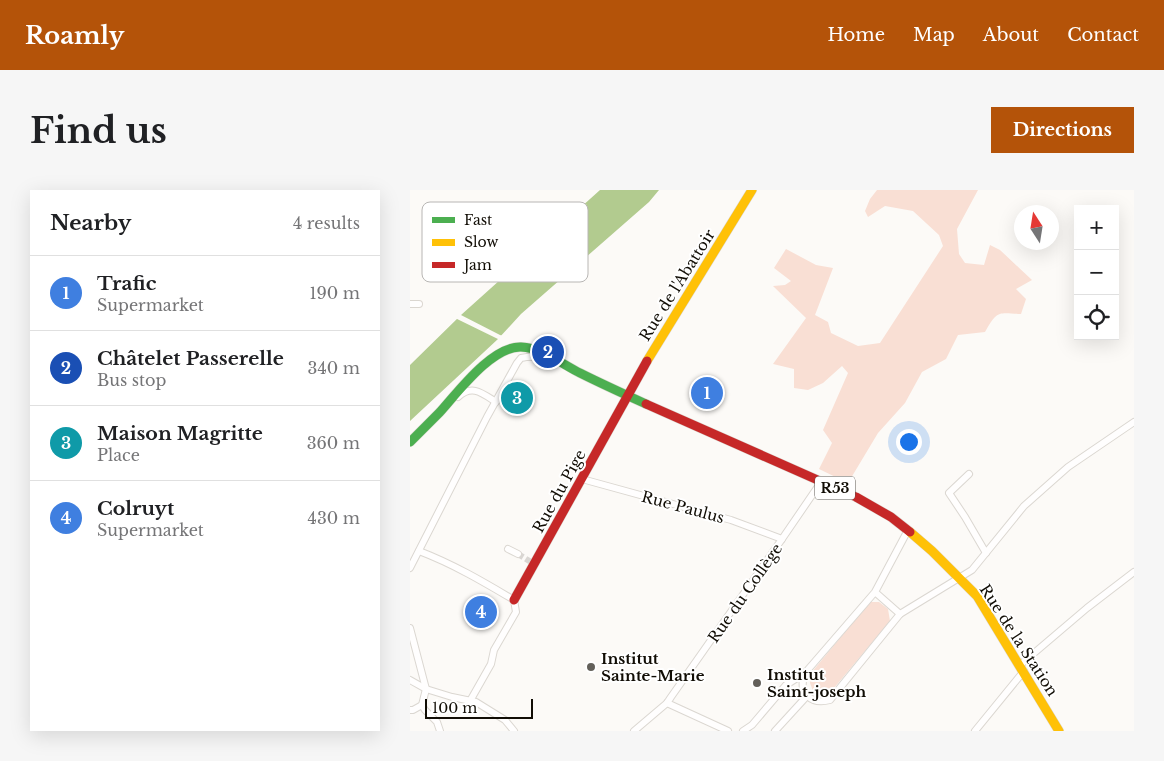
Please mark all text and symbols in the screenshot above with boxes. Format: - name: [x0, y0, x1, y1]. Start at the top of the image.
- text: Roamly: [25, 21, 124, 50]
- text: Home: [827, 24, 885, 46]
- text: Map: [913, 24, 955, 46]
- text: About: [983, 24, 1039, 46]
- text: Contact: [1067, 24, 1139, 46]
- button: Directions: [991, 107, 1134, 153]
- text: Find us: [30, 109, 167, 152]
- legend: [422, 202, 588, 282]
- north arrow: [1014, 205, 1059, 250]
- map controls: [1074, 205, 1119, 340]
- button: +: [1074, 205, 1119, 250]
- text: Nearby: [50, 210, 131, 236]
- text: Fast: [464, 211, 493, 229]
- text: 4 results: [293, 213, 360, 233]
- street label: Rue de l'Abattoir: [635, 225, 719, 344]
- text: Slow: [464, 233, 498, 251]
- button: −: [1074, 250, 1119, 295]
- text: Jam: [462, 256, 492, 274]
- text: Trafic: [97, 272, 156, 295]
- text: 1: [63, 283, 69, 303]
- text: 190 m: [309, 283, 360, 303]
- text: Supermarket: [97, 295, 204, 315]
- button: locate: [1074, 295, 1119, 340]
- pin: 2: [532, 333, 564, 371]
- text: Châtelet Passerelle: [97, 347, 284, 370]
- text: 2: [61, 358, 71, 378]
- text: 340 m: [308, 358, 360, 378]
- text: Bus stop: [97, 370, 166, 390]
- pin: 1: [691, 374, 723, 412]
- pin: 3: [501, 379, 533, 417]
- text: Maison Magritte: [97, 422, 263, 445]
- your location: [896, 429, 922, 455]
- text: 3: [61, 433, 71, 453]
- text: 360 m: [307, 433, 360, 453]
- text: Place: [97, 445, 140, 465]
- street label: Rue du Pige: [528, 446, 590, 536]
- road number: R53: [815, 476, 855, 500]
- street label: Rue Paulus: [639, 487, 727, 527]
- text: Colruyt: [97, 497, 174, 520]
- text: 4: [61, 508, 71, 528]
- text: 430 m: [308, 508, 360, 528]
- text: Supermarket: [97, 520, 204, 540]
- street label: Rue du Collège: [704, 540, 786, 646]
- street label: Rue de la Station: [976, 580, 1062, 700]
- pin: 4: [465, 593, 497, 631]
- place label: Institut Sainte-Marie: [601, 649, 705, 685]
- marker: Institut Sainte-Marie: [585, 661, 597, 673]
- place label: Institut Saint-joseph: [767, 665, 867, 701]
- marker: Institut Saint-joseph: [751, 677, 763, 689]
- scale bar: [425, 696, 532, 719]
- text: 100 m: [432, 699, 477, 717]

